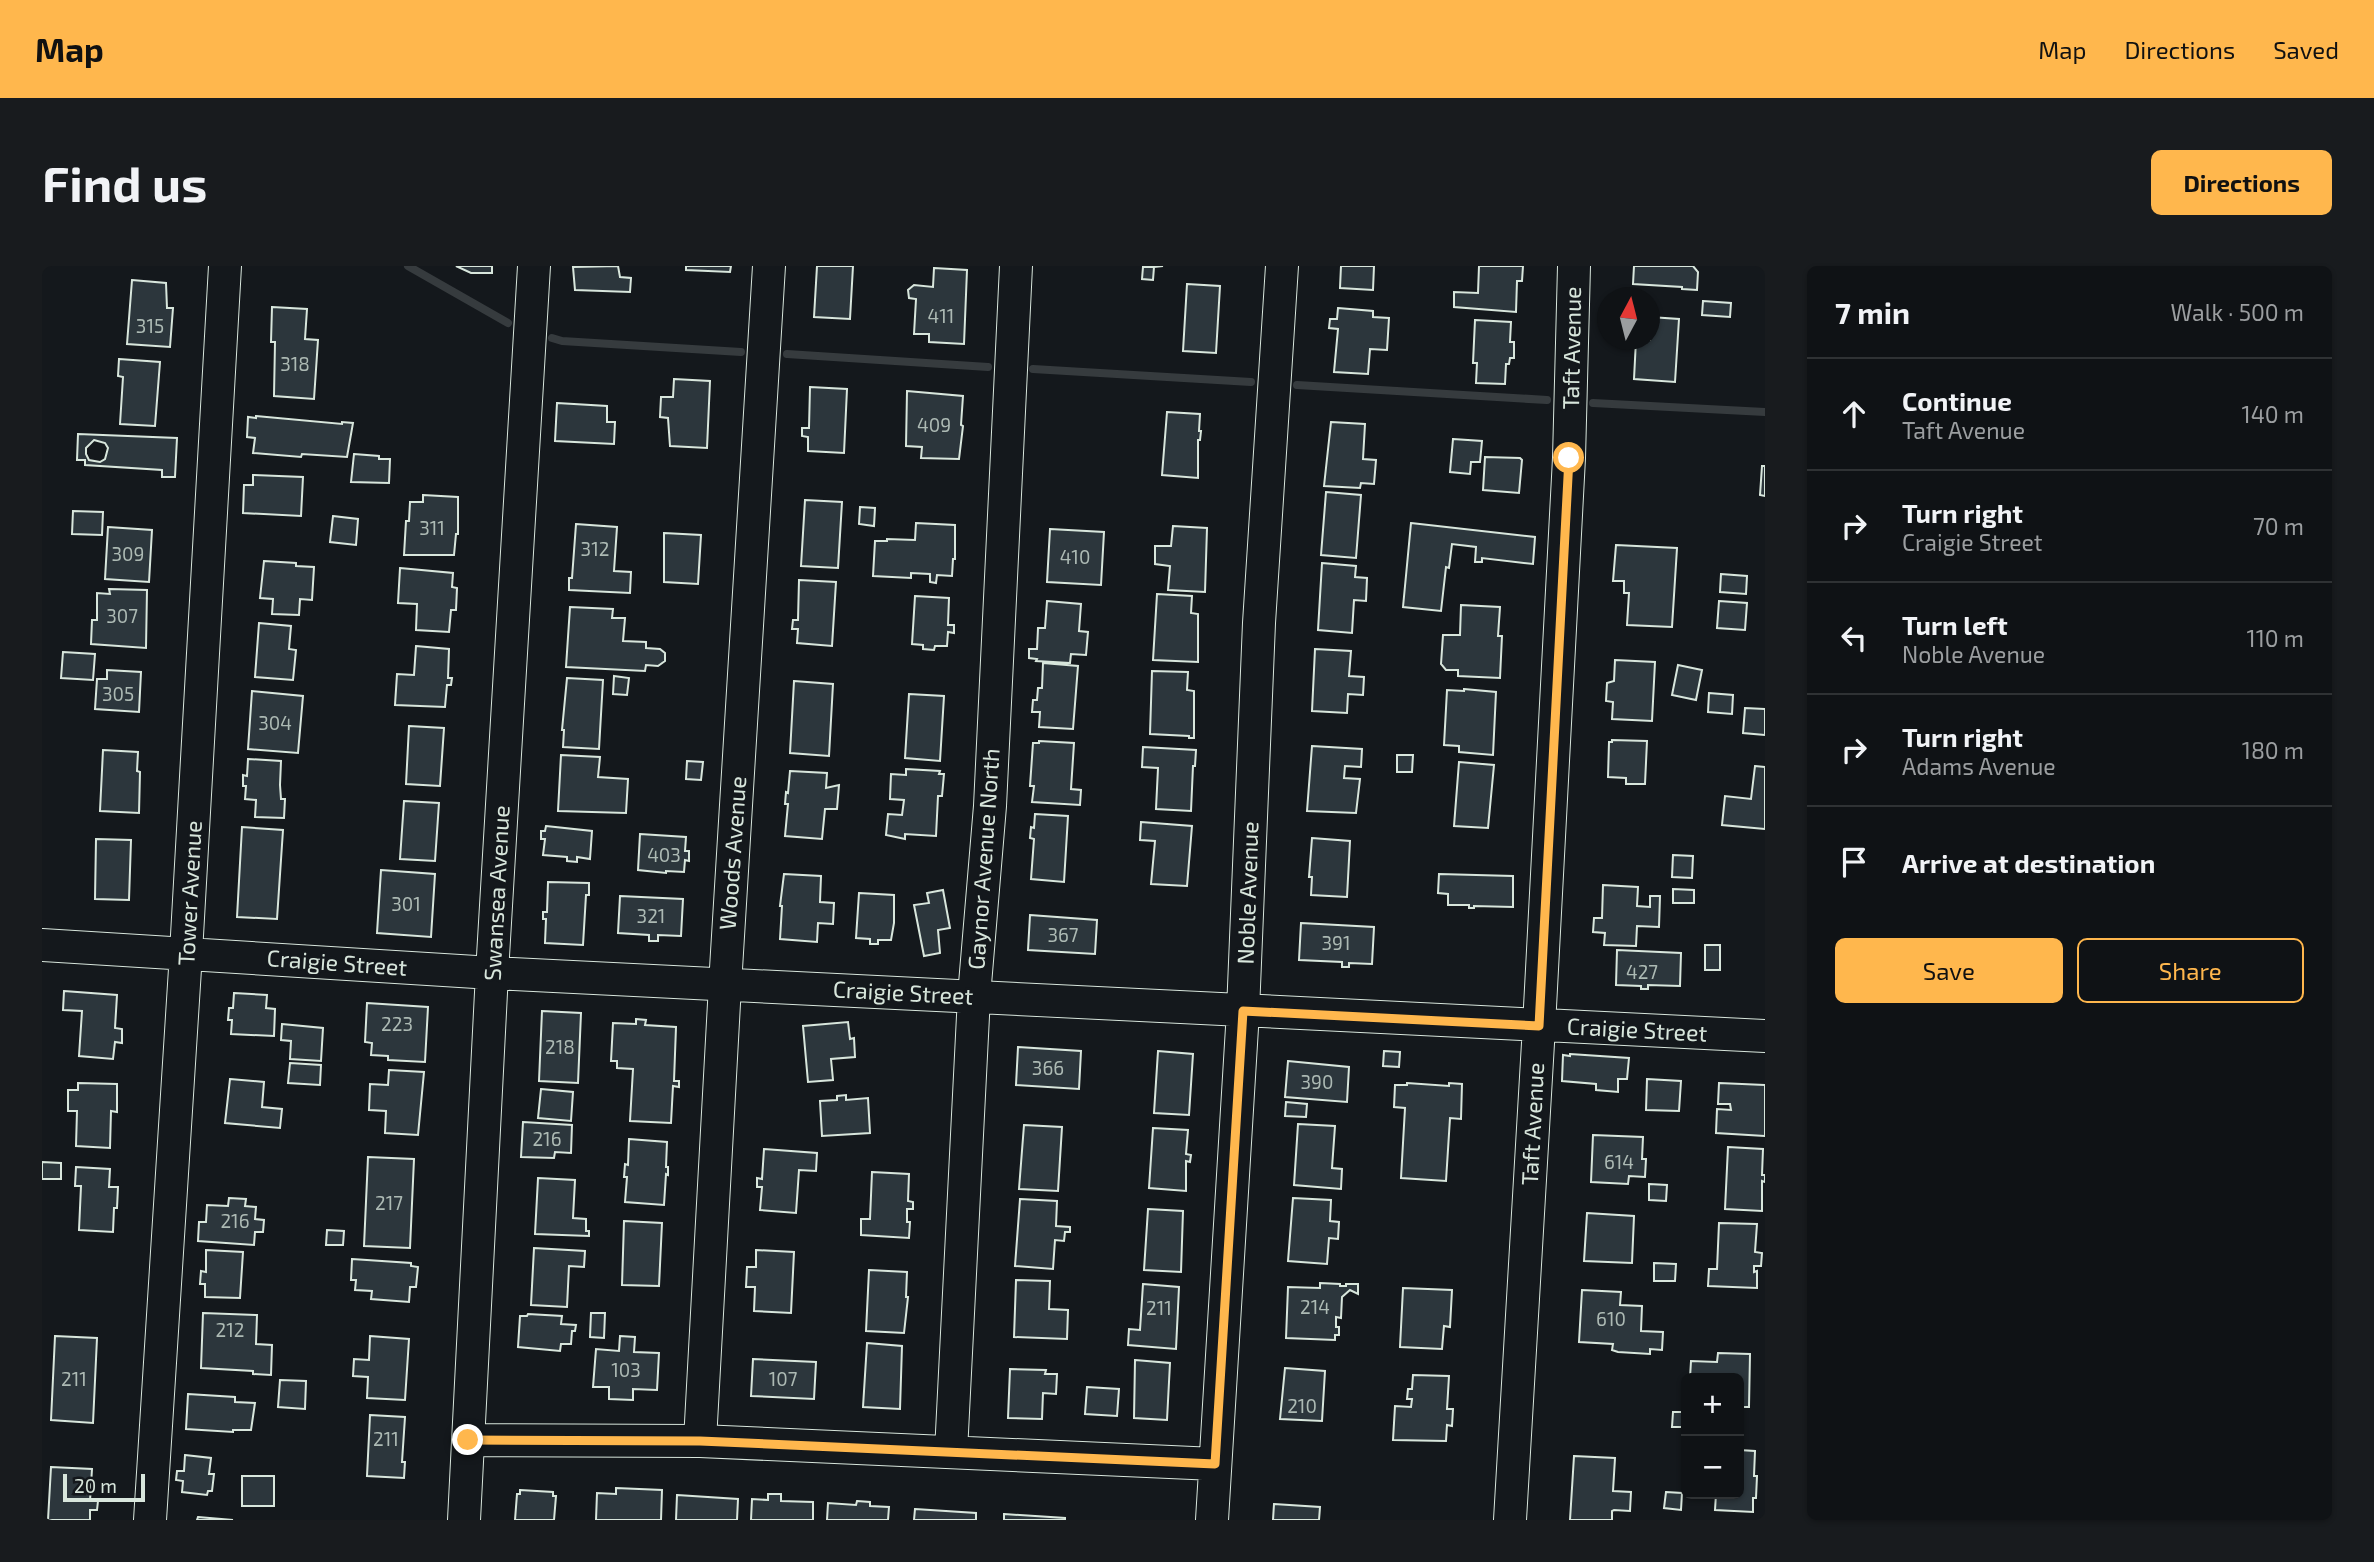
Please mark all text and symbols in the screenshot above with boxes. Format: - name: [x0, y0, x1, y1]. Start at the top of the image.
- text: Map: [35, 29, 104, 69]
- text: Map: [2038, 35, 2086, 64]
- text: Directions: [2124, 35, 2235, 64]
- text: Saved: [2273, 35, 2339, 64]
- button: Directions: [2151, 150, 2332, 215]
- text: Find us: [42, 153, 207, 212]
- street label: Taft Avenue: [1556, 286, 1586, 410]
- north arrow: [1597, 287, 1660, 350]
- text: 7 min: [1835, 294, 1910, 330]
- text: Walk · 500 m: [2171, 298, 2304, 326]
- house number: 411: [928, 304, 954, 327]
- house number: 315: [136, 314, 164, 337]
- house number: 318: [280, 352, 310, 375]
- text: Continue: [1902, 385, 2012, 416]
- icon: ahead: [1835, 395, 1873, 433]
- text: 140 m: [2242, 400, 2304, 428]
- house number: 409: [917, 413, 951, 436]
- text: Taft Avenue: [1902, 416, 2025, 444]
- route start: [1553, 442, 1584, 473]
- text: Turn right: [1902, 497, 2023, 528]
- icon: right: [1835, 507, 1873, 545]
- text: 70 m: [2253, 512, 2304, 540]
- house number: 311: [419, 516, 445, 539]
- text: Craigie Street: [1902, 528, 2043, 556]
- house number: 312: [581, 537, 609, 560]
- house number: 309: [112, 542, 144, 565]
- house number: 410: [1060, 545, 1090, 568]
- house number: 307: [106, 604, 138, 627]
- text: Turn left: [1902, 609, 2008, 640]
- icon: left: [1835, 619, 1873, 657]
- text: 110 m: [2247, 624, 2304, 652]
- text: Noble Avenue: [1902, 640, 2045, 668]
- house number: 305: [102, 682, 134, 705]
- house number: 304: [258, 711, 292, 734]
- text: Turn right: [1902, 721, 2023, 752]
- icon: right: [1835, 731, 1873, 769]
- text: 180 m: [2242, 736, 2304, 764]
- street label: Gaynor Avenue North: [961, 747, 1005, 971]
- text: Adams Avenue: [1902, 752, 2056, 780]
- street label: Woods Avenue: [713, 775, 751, 931]
- street label: Swansea Avenue: [477, 804, 515, 982]
- street label: Tower Avenue: [171, 820, 207, 966]
- street label: Noble Avenue: [1231, 821, 1263, 965]
- house number: 403: [647, 843, 681, 866]
- icon: arrive: [1835, 843, 1873, 881]
- text: Arrive at destination: [1902, 847, 2155, 878]
- house number: 301: [391, 892, 421, 915]
- house number: 321: [637, 904, 665, 927]
- house number: 367: [1047, 923, 1079, 946]
- house number: 391: [1322, 931, 1351, 954]
- button: Save: [1835, 938, 2063, 1003]
- button: Share: [2077, 938, 2304, 1003]
- street label: Craigie Street: [266, 943, 408, 981]
- house number: 427: [1626, 960, 1658, 983]
- street label: Craigie Street: [832, 974, 974, 1010]
- street label: Craigie Street: [1566, 1011, 1708, 1047]
- house number: 223: [381, 1012, 413, 1035]
- house number: 218: [545, 1035, 575, 1058]
- house number: 366: [1032, 1056, 1064, 1079]
- street label: Taft Avenue: [1515, 1062, 1549, 1186]
- house number: 390: [1301, 1070, 1333, 1093]
- house number: 216: [532, 1127, 562, 1150]
- house number: 614: [1604, 1150, 1634, 1173]
- house number: 217: [375, 1191, 403, 1214]
- house number: 216: [220, 1209, 250, 1232]
- house number: 214: [1300, 1295, 1330, 1318]
- house number: 211: [1146, 1296, 1172, 1319]
- house number: 610: [1596, 1307, 1626, 1330]
- house number: 212: [216, 1318, 244, 1341]
- house number: 103: [611, 1358, 641, 1381]
- house number: 211: [61, 1367, 87, 1390]
- house number: 107: [769, 1367, 798, 1390]
- map controls: [1681, 1373, 1744, 1499]
- button: +: [1681, 1373, 1744, 1436]
- house number: 210: [1287, 1394, 1317, 1417]
- route end: [452, 1424, 483, 1455]
- house number: 211: [373, 1427, 399, 1450]
- button: −: [1681, 1436, 1744, 1499]
- scale bar: [63, 1471, 145, 1503]
- text: 20 m: [74, 1474, 117, 1497]

